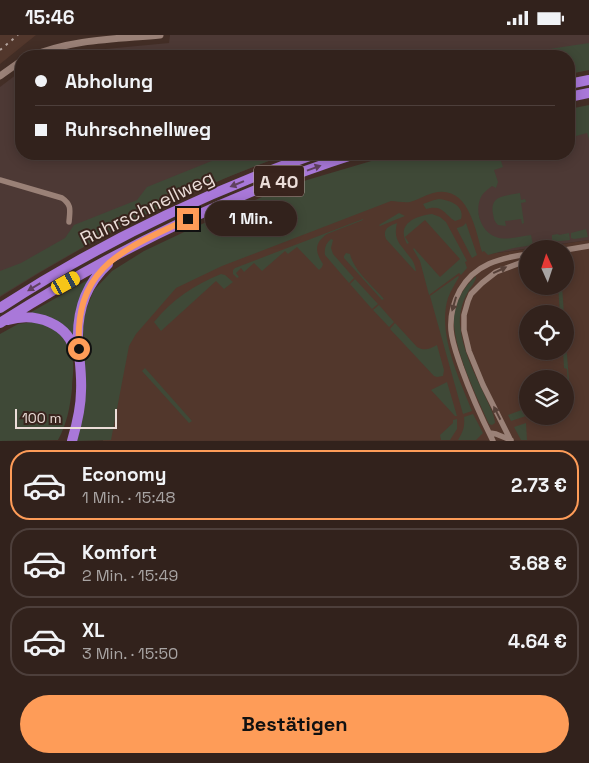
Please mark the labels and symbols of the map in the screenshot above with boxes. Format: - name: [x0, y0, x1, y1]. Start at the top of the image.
- one-way arrow: [307, 164, 322, 172]
- street label: Ruhrschnellweg: [76, 165, 218, 251]
- road number: A 40: [254, 165, 304, 197]
- one-way arrow: [230, 180, 244, 188]
- callout: 1 Min.: [206, 201, 298, 237]
- route end: [177, 208, 199, 230]
- north arrow: [519, 240, 574, 295]
- one-way arrow: [493, 266, 508, 275]
- car: [49, 269, 82, 297]
- one-way arrow: [28, 282, 41, 291]
- one-way arrow: [450, 297, 458, 312]
- route start: [68, 338, 90, 360]
- scale bar: [15, 405, 118, 429]
- one-way arrow: [493, 405, 501, 420]

